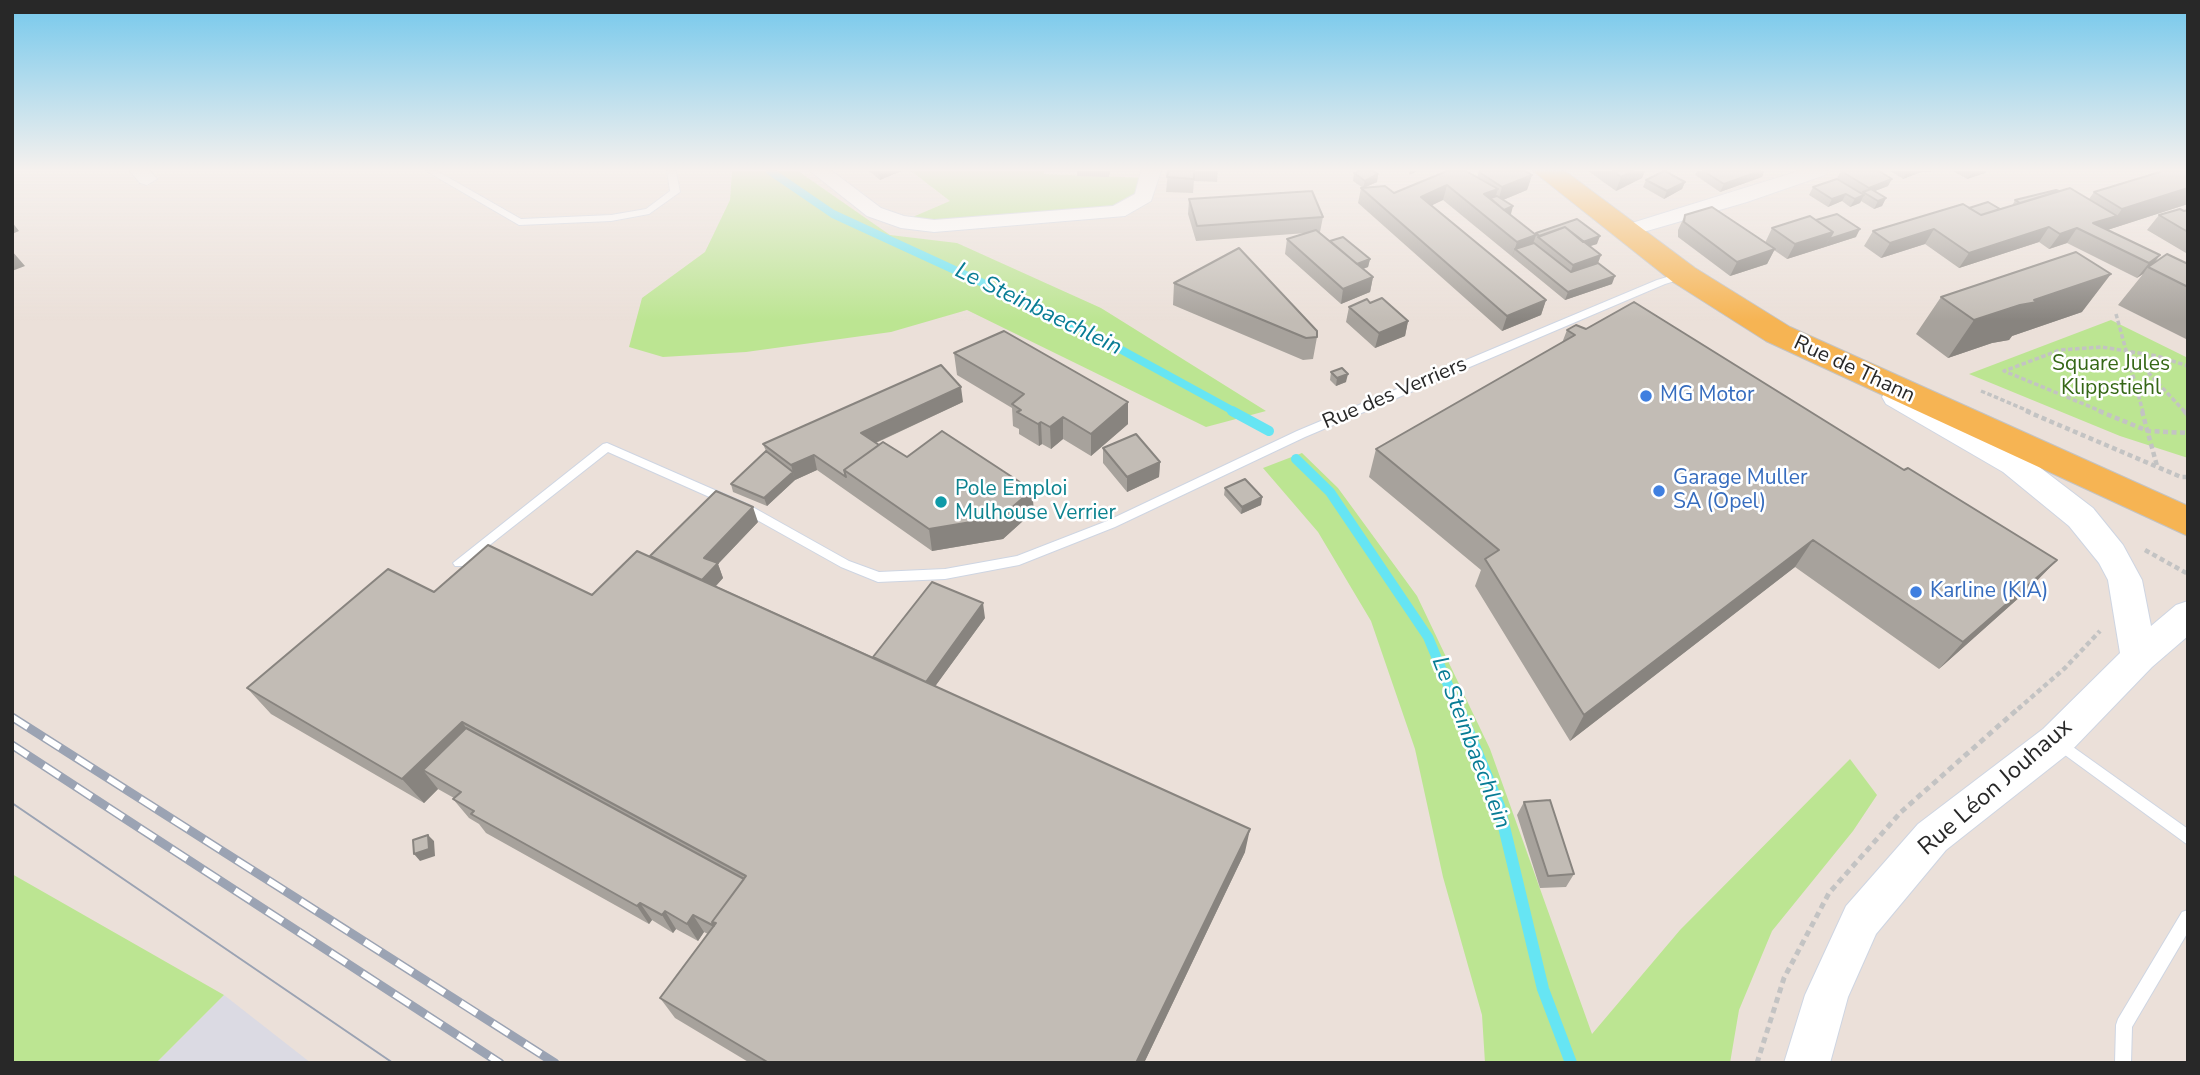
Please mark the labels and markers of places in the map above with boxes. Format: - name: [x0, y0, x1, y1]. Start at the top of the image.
- place label: MG Motor: [1660, 383, 1755, 409]
- marker: MG Motor: [1638, 388, 1654, 404]
- place label: Garage Muller SA (Opel): [1673, 466, 1808, 516]
- place label: Pole Emploi Mulhouse Verrier: [955, 477, 1116, 527]
- marker: Garage Muller SA (Opel): [1651, 483, 1667, 499]
- marker: Pole Emploi Mulhouse Verrier: [933, 494, 949, 510]
- place label: Karline (KIA): [1930, 579, 2048, 605]
- marker: Karline (KIA): [1908, 584, 1924, 600]

